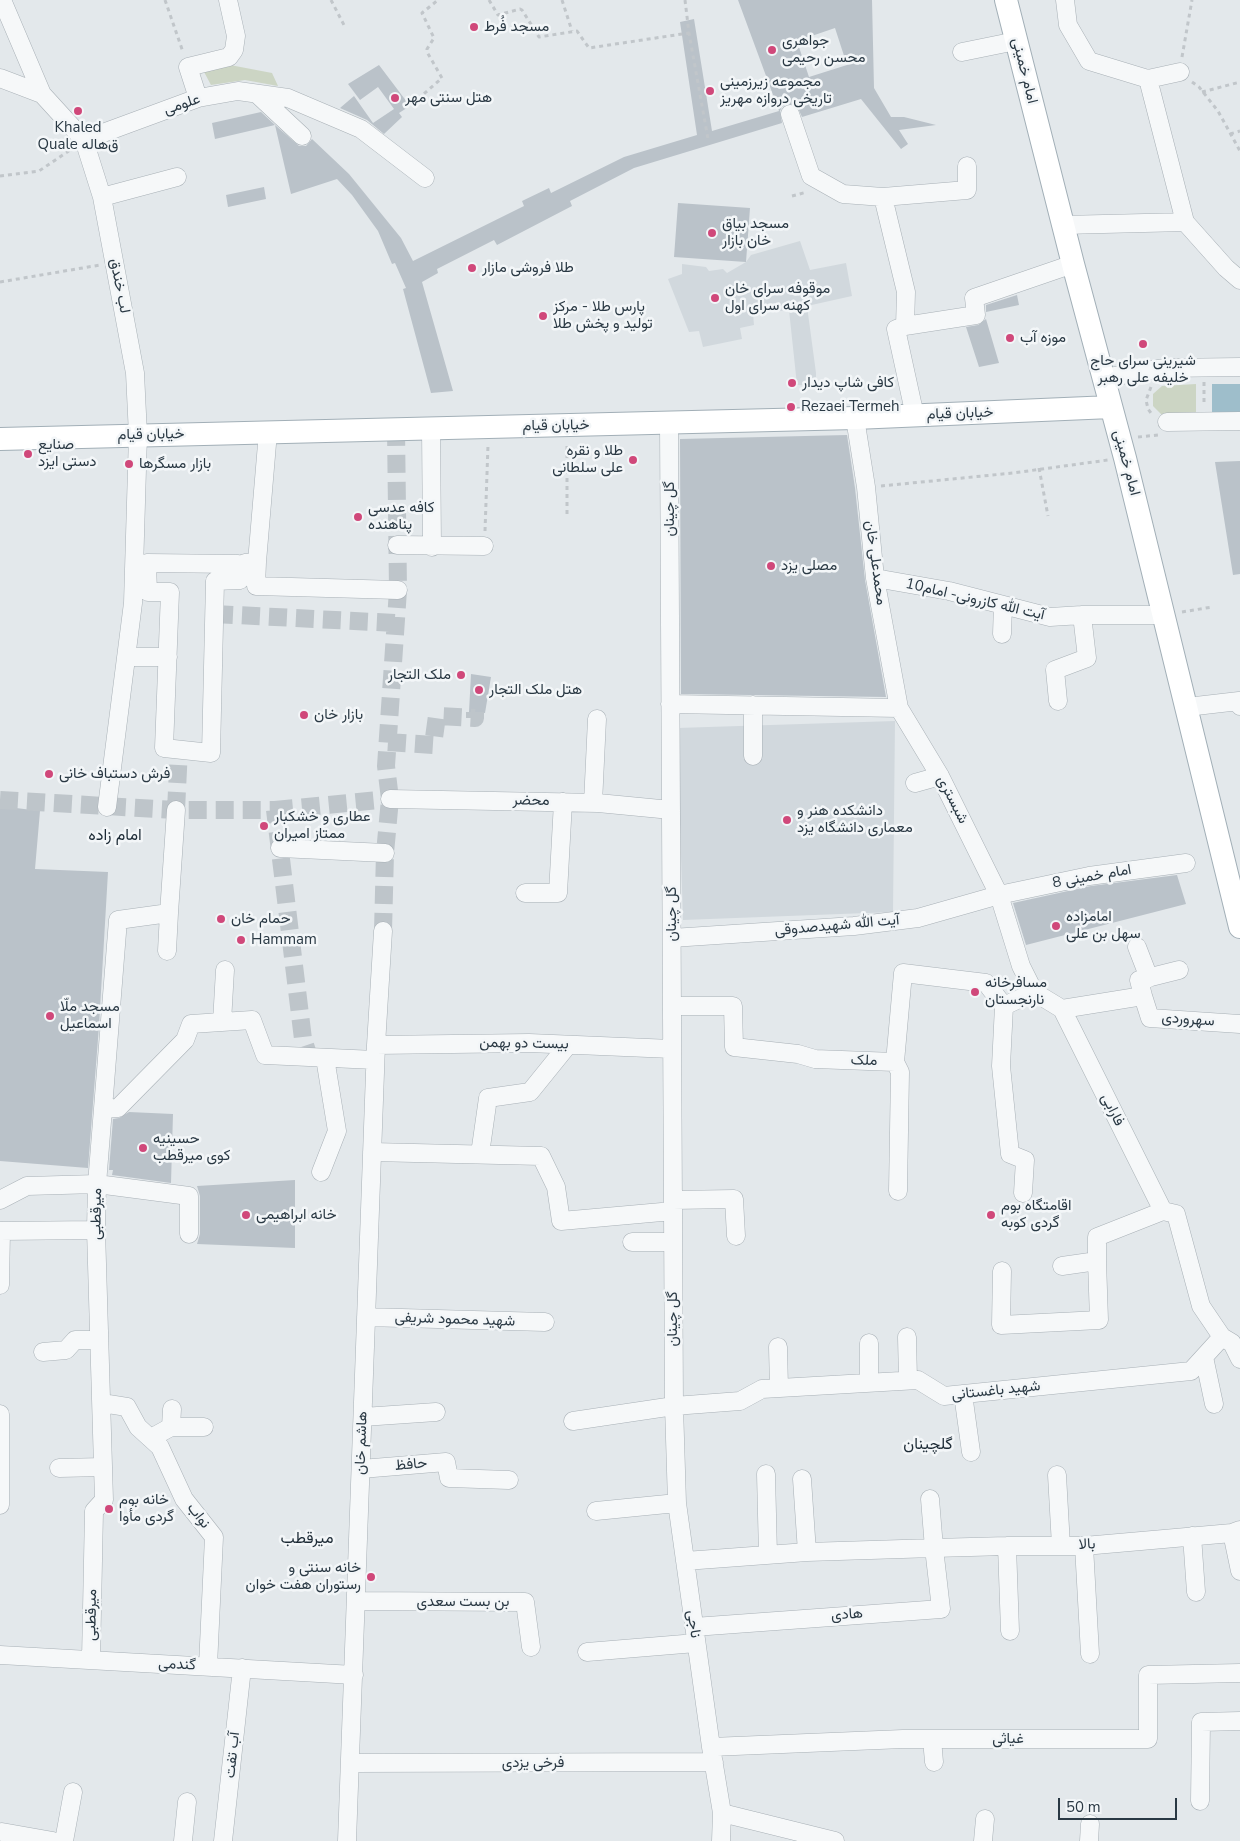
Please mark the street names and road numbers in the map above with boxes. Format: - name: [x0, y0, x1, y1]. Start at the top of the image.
- street label: امام خمینی: [1007, 36, 1041, 106]
- street label: علومی: [161, 91, 203, 119]
- street label: لب خندق: [105, 257, 133, 315]
- street label: خیابان قیام: [926, 404, 994, 424]
- street label: خیابان قیام: [522, 416, 590, 436]
- street label: خیابان قیام: [117, 425, 185, 445]
- street label: امام خمینی: [1109, 428, 1143, 498]
- street label: گل چینان: [661, 481, 679, 537]
- street label: محمدعلی خان: [860, 520, 890, 606]
- street label: آیت الله کازرونی- امام10: [904, 575, 1046, 625]
- street label: شبستری: [932, 773, 972, 827]
- street label: محضر: [512, 792, 550, 810]
- street label: امام خمینی 8: [1051, 861, 1133, 893]
- street label: گل چینان: [663, 886, 681, 942]
- street label: آیت الله شهیدصدوقی: [774, 912, 900, 940]
- street label: سهروردی: [1161, 1009, 1215, 1031]
- street label: بیست دو بهمن: [479, 1034, 569, 1054]
- street label: ملک: [850, 1052, 878, 1070]
- street label: فارابی: [1096, 1091, 1128, 1129]
- street label: میرقطبی: [88, 1188, 106, 1240]
- street label: گل چینان: [664, 1291, 682, 1347]
- street label: شهید محمود شریفی: [394, 1309, 516, 1331]
- street label: شهید باغستانی: [951, 1377, 1041, 1405]
- street label: هاشم خان: [352, 1411, 372, 1475]
- street label: حافظ: [394, 1455, 428, 1475]
- street label: نواب: [182, 1500, 214, 1532]
- street label: بالا: [1078, 1536, 1096, 1554]
- street label: میرقطبی: [83, 1589, 101, 1641]
- street label: بن بست سعدی: [417, 1593, 509, 1611]
- street label: هادی: [830, 1605, 864, 1625]
- street label: ناجی: [682, 1609, 704, 1639]
- street label: گندمی: [158, 1655, 196, 1675]
- street label: غیاثی: [992, 1730, 1024, 1748]
- street label: آب تفت: [222, 1731, 244, 1779]
- street label: فرخی یزدی: [502, 1754, 564, 1772]

